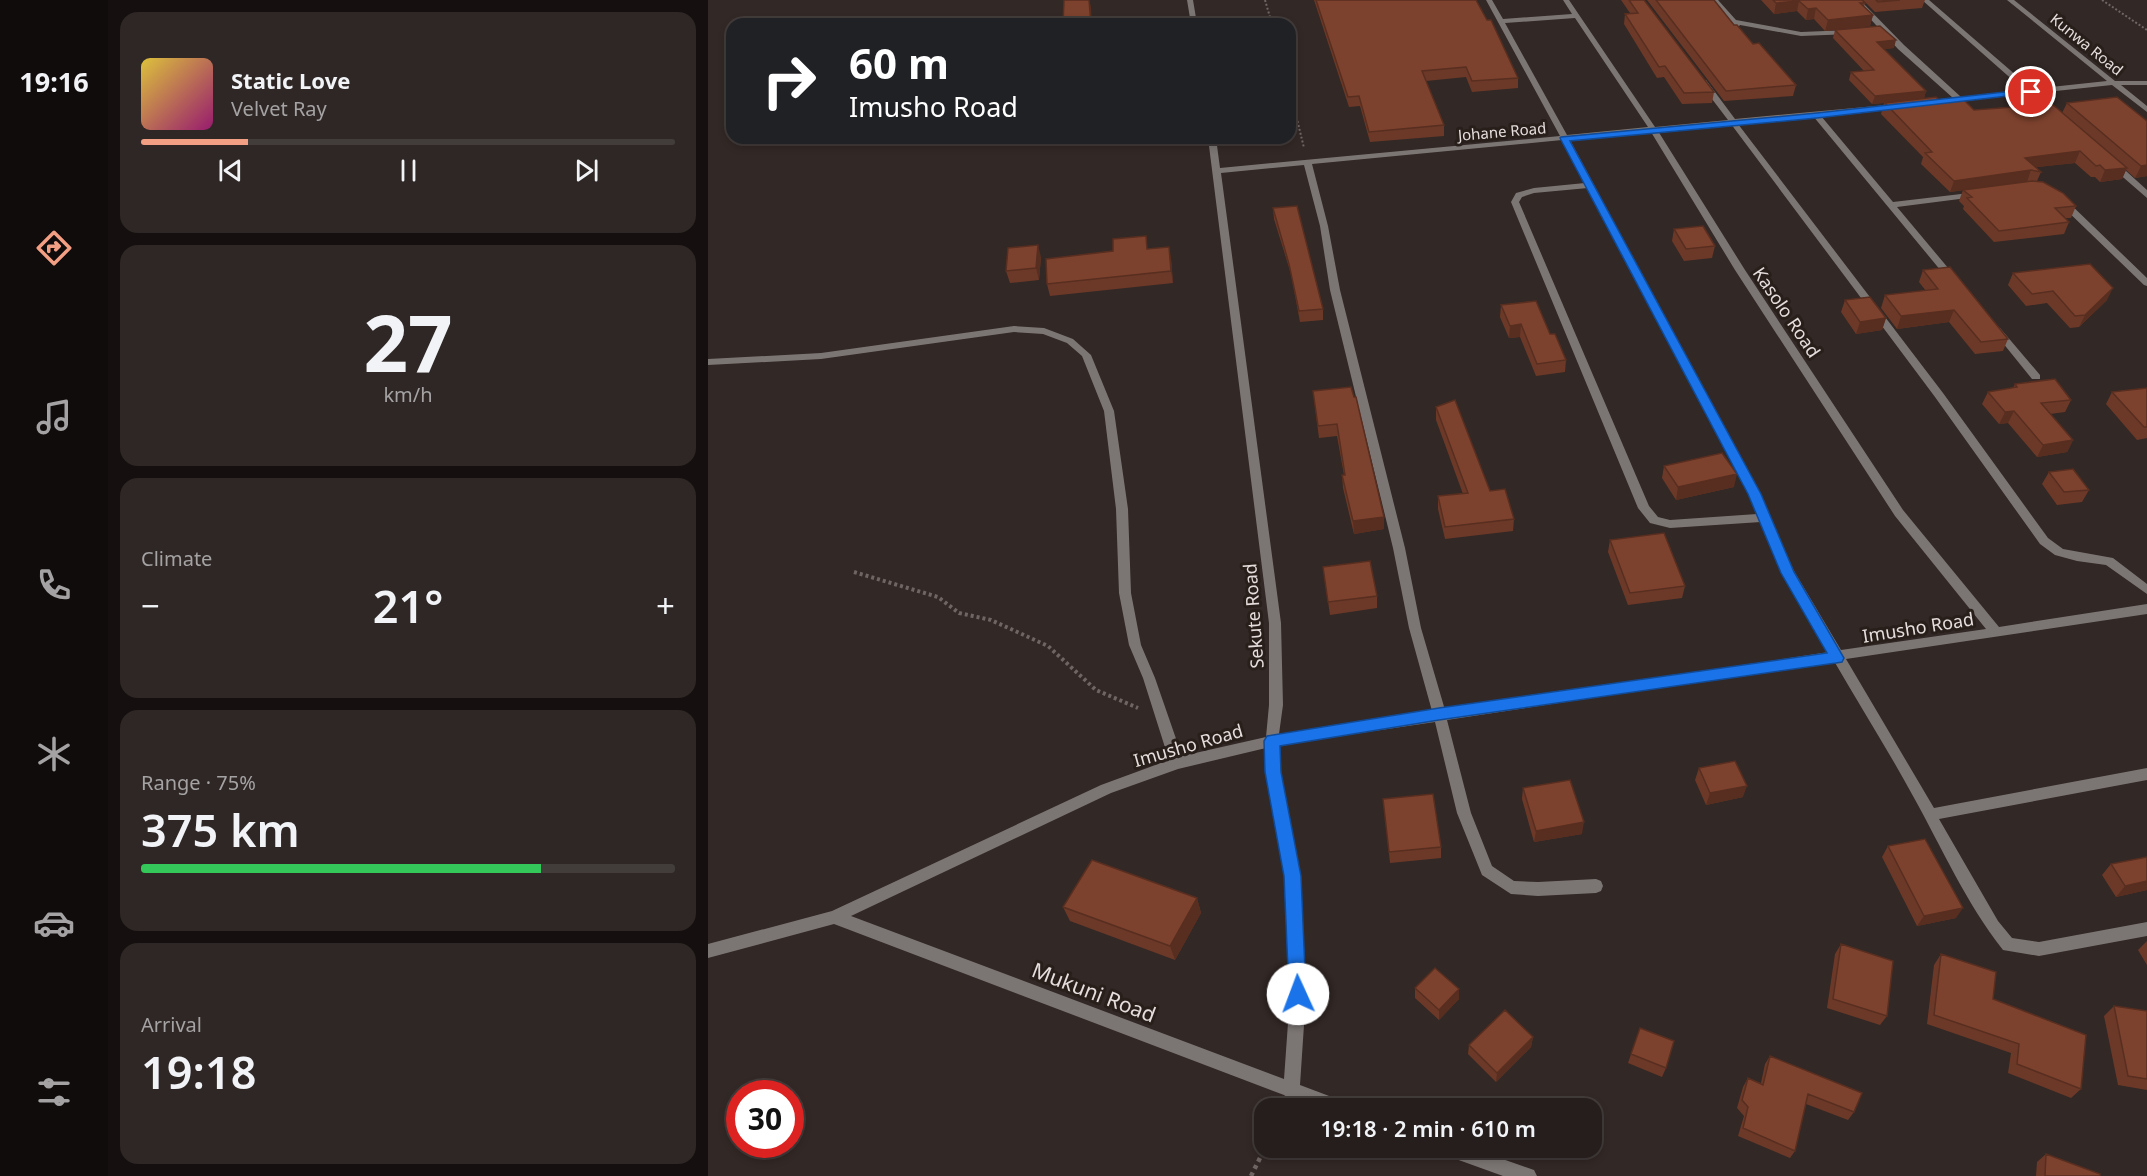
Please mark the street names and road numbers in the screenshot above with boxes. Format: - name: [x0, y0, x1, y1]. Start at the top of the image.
- street label: Kunwa Road: [2047, 9, 2127, 79]
- street label: Johane Road: [1455, 117, 1547, 145]
- street label: Kasolo Road: [1748, 262, 1826, 362]
- street label: Sekute Road: [1237, 563, 1269, 669]
- street label: Imusho Road: [1860, 606, 1976, 648]
- street label: Imusho Road: [1131, 718, 1245, 772]
- street label: Mukuni Road: [1028, 956, 1160, 1028]

